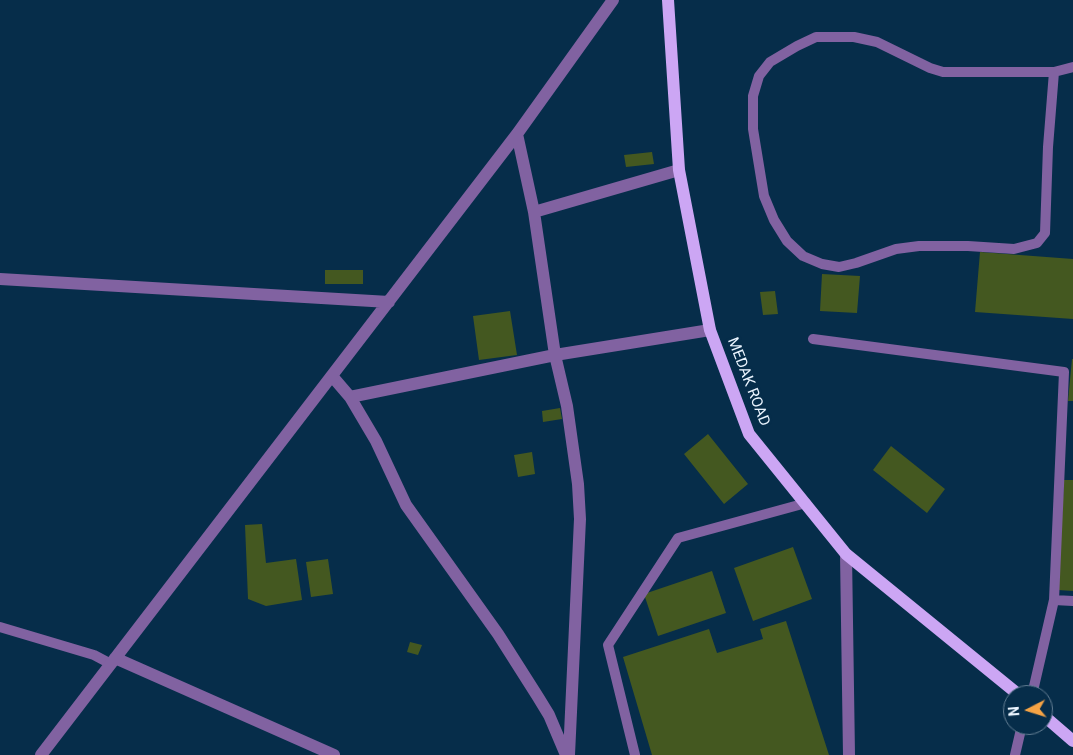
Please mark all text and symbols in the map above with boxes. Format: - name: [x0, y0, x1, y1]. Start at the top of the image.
- street label: MEDAK ROAD: [723, 335, 773, 429]
- north arrow: [1003, 685, 1053, 735]
- text: N: [1006, 706, 1022, 717]

